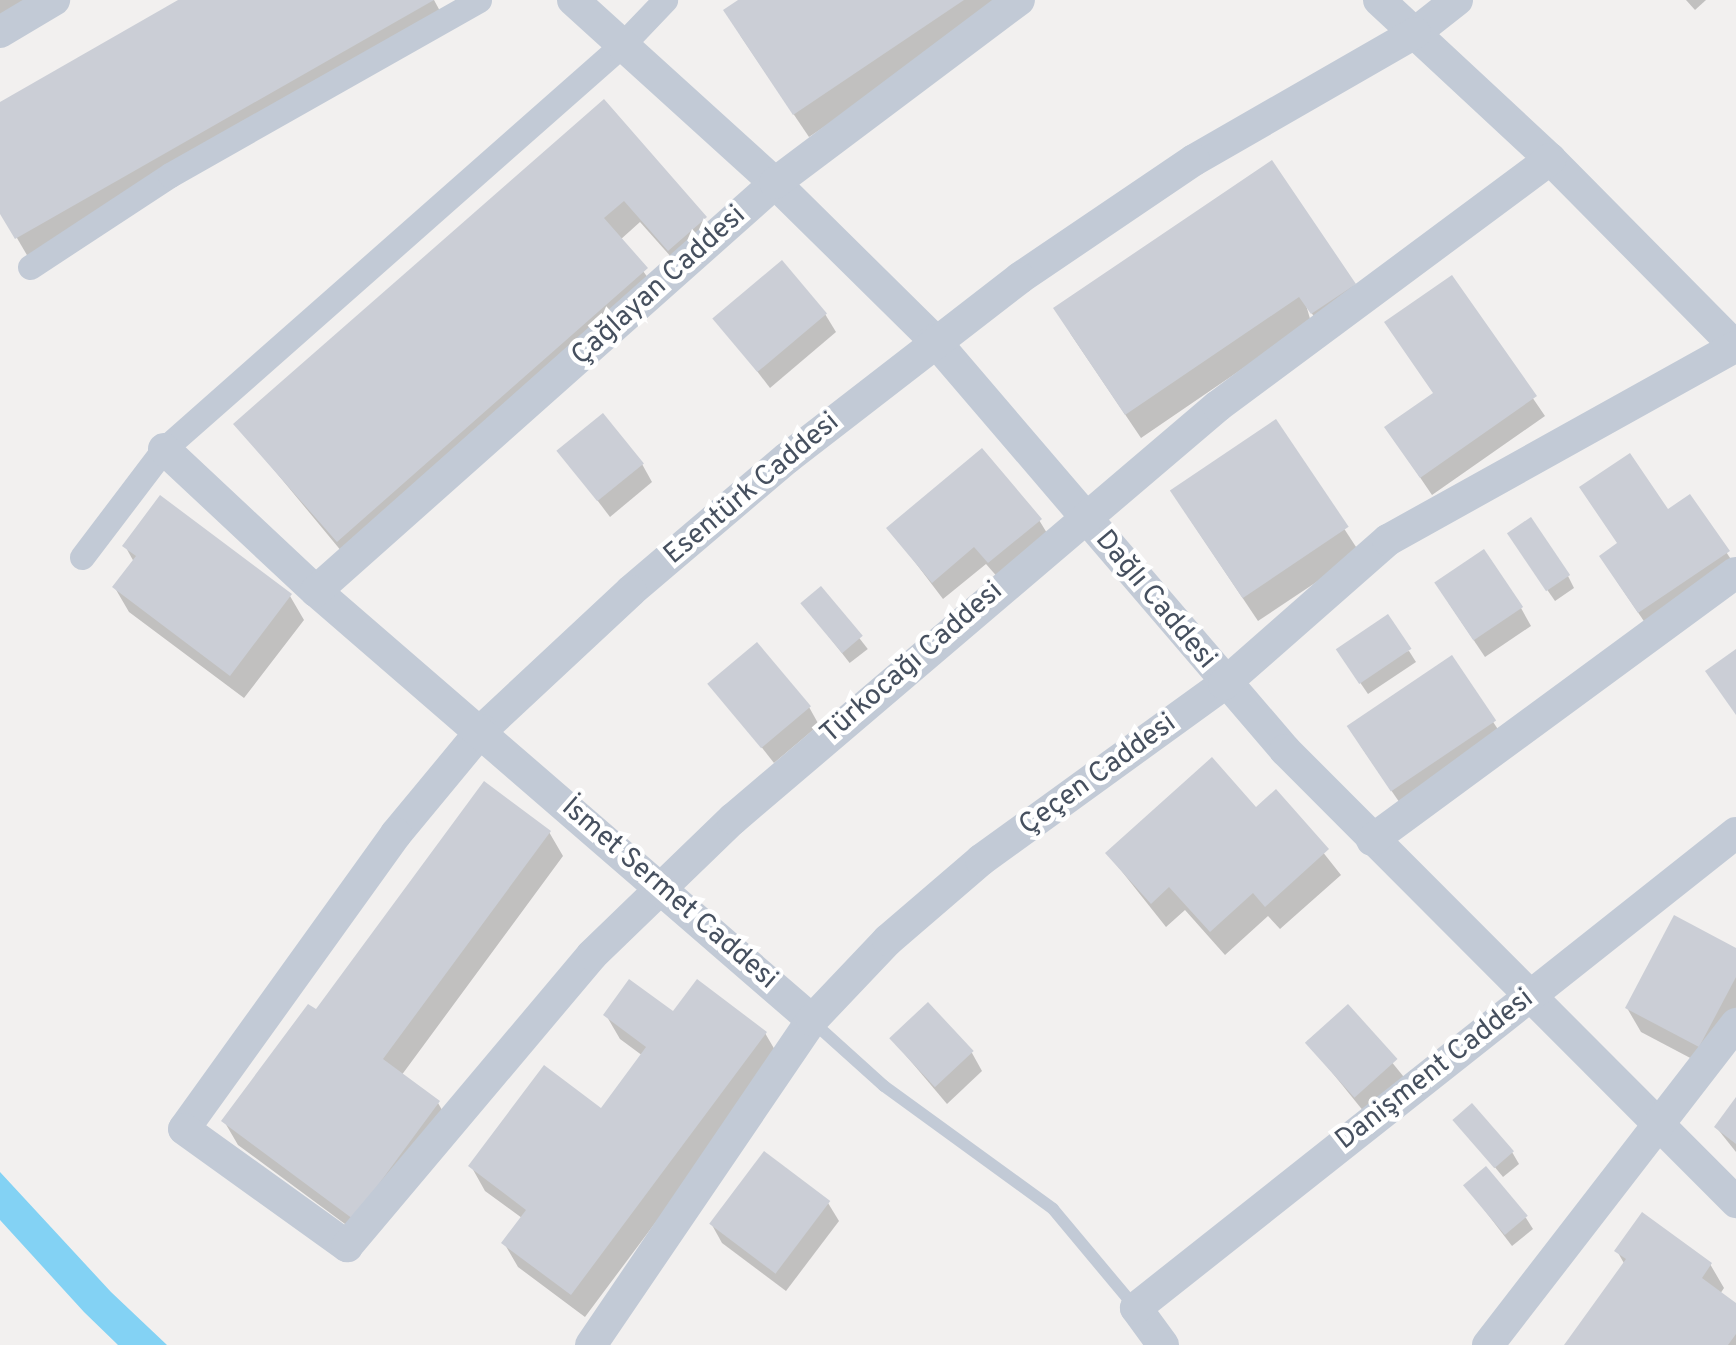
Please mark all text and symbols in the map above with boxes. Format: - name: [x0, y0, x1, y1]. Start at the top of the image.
- street label: Çağlayan Caddesi: [565, 199, 753, 373]
- street label: Esentürk Caddesi: [658, 406, 846, 572]
- street label: Dağlı Caddesi: [1087, 524, 1223, 676]
- street label: Türkocağı Caddesi: [814, 575, 1010, 751]
- street label: Çeçen Caddesi: [1013, 707, 1183, 843]
- street label: İsmet Sermet Caddesi: [554, 791, 784, 997]
- street label: Danişment Caddesi: [1330, 982, 1540, 1158]

